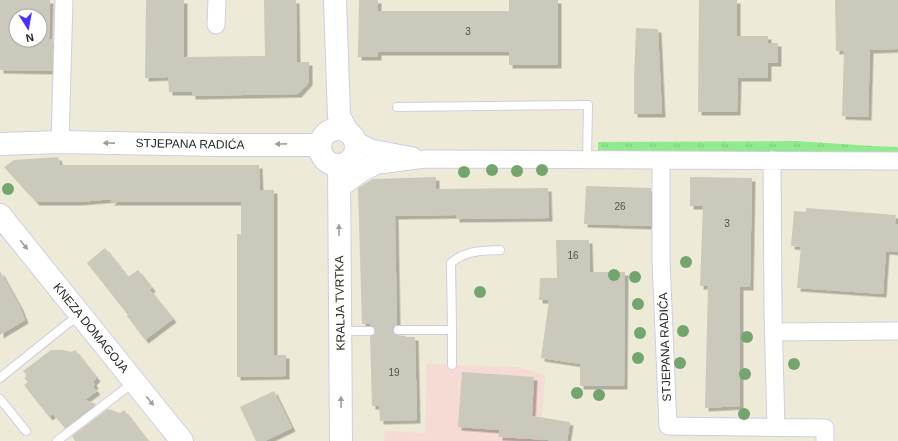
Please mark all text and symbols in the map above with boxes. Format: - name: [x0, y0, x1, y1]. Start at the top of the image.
- north arrow: [8, 8, 48, 48]
- house number: 3: [465, 26, 471, 37]
- text: N: [25, 31, 35, 44]
- street label: STJEPANA RADIĆA: [135, 135, 245, 152]
- one-way arrow: [102, 140, 115, 146]
- one-way arrow: [274, 141, 287, 147]
- house number: 26: [614, 201, 626, 212]
- house number: 3: [724, 218, 730, 229]
- one-way arrow: [336, 223, 342, 236]
- one-way arrow: [20, 240, 29, 251]
- house number: 16: [567, 250, 579, 261]
- street label: KRALJA TVRTKA: [332, 255, 348, 351]
- street label: KNEZA DOMAGOJA: [51, 280, 131, 376]
- street label: STJEPANA RADIĆA: [655, 292, 674, 402]
- house number: 19: [388, 367, 400, 378]
- one-way arrow: [146, 395, 154, 406]
- one-way arrow: [338, 395, 344, 408]

